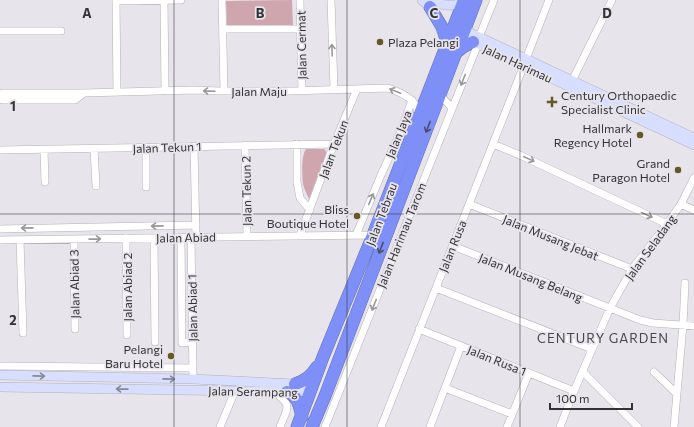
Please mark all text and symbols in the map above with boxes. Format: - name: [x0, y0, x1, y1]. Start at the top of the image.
- text: A: [82, 5, 92, 21]
- text: B: [256, 5, 265, 21]
- text: C: [430, 5, 439, 21]
- text: D: [602, 5, 612, 21]
- street label: Jalan Cermat: [293, 10, 310, 80]
- place label: Plaza Pelangi: [388, 35, 459, 49]
- marker: Plaza Pelangi: [375, 37, 385, 47]
- street label: Jalan Harimau: [481, 41, 555, 86]
- one-way arrow: [329, 44, 336, 57]
- one-way arrow: [459, 73, 467, 85]
- street label: Jalan Maju: [231, 84, 287, 99]
- one-way arrow: [389, 86, 401, 94]
- one-way arrow: [203, 87, 216, 95]
- place label: Century Orthopaedic Specialist Clinic: [561, 88, 677, 116]
- marker: Century Orthopaedic Specialist Clinic: [546, 96, 558, 108]
- text: 1: [10, 98, 16, 114]
- street label: Jalan Jaya: [382, 108, 415, 160]
- street label: Jalan Tekun: [315, 118, 351, 181]
- one-way arrow: [423, 121, 431, 133]
- place label: Hallmark Regency Hotel: [554, 121, 632, 149]
- marker: Hallmark Regency Hotel: [635, 130, 645, 140]
- street label: Jalan Tekun 1: [132, 139, 202, 156]
- street label: Jalan Tekun 2: [238, 155, 255, 226]
- one-way arrow: [523, 156, 535, 163]
- place label: Grand Paragon Hotel: [592, 156, 670, 184]
- marker: Grand Paragon Hotel: [673, 165, 683, 175]
- street label: Jalan Harimau Tarom: [373, 180, 429, 290]
- street label: Jalan Tebrau: [363, 181, 400, 248]
- one-way arrow: [368, 193, 375, 205]
- place label: Bliss Boutique Hotel: [267, 202, 349, 230]
- marker: Bliss Boutique Hotel: [352, 211, 362, 221]
- street label: Jalan Musang Jebat: [501, 211, 601, 264]
- street label: Jalan Seladang: [622, 211, 680, 283]
- one-way arrow: [640, 212, 652, 219]
- street label: Jalan Rusa: [435, 218, 470, 274]
- one-way arrow: [151, 222, 164, 230]
- one-way arrow: [21, 224, 34, 232]
- street label: Jalan Abiad: [156, 229, 216, 246]
- one-way arrow: [88, 235, 101, 242]
- one-way arrow: [376, 242, 384, 254]
- street label: Jalan Abiad 3: [66, 249, 83, 319]
- street label: Jalan Musang Belang: [477, 250, 585, 305]
- street label: Jalan Abiad 2: [120, 252, 135, 321]
- street label: Jalan Abiad 1: [184, 274, 201, 342]
- one-way arrow: [369, 298, 377, 310]
- text: 2: [9, 312, 17, 328]
- district label: CENTURY GARDEN: [537, 330, 669, 346]
- place label: Pelangi Baru Hotel: [105, 342, 163, 370]
- street label: Jalan Rusa 1: [465, 342, 528, 379]
- marker: Pelangi Baru Hotel: [166, 351, 176, 361]
- one-way arrow: [32, 372, 45, 379]
- one-way arrow: [162, 375, 175, 383]
- street label: Jalan Serampang: [208, 383, 299, 400]
- one-way arrow: [116, 385, 129, 393]
- scale bar: [550, 385, 632, 411]
- text: 100 m: [556, 391, 590, 405]

